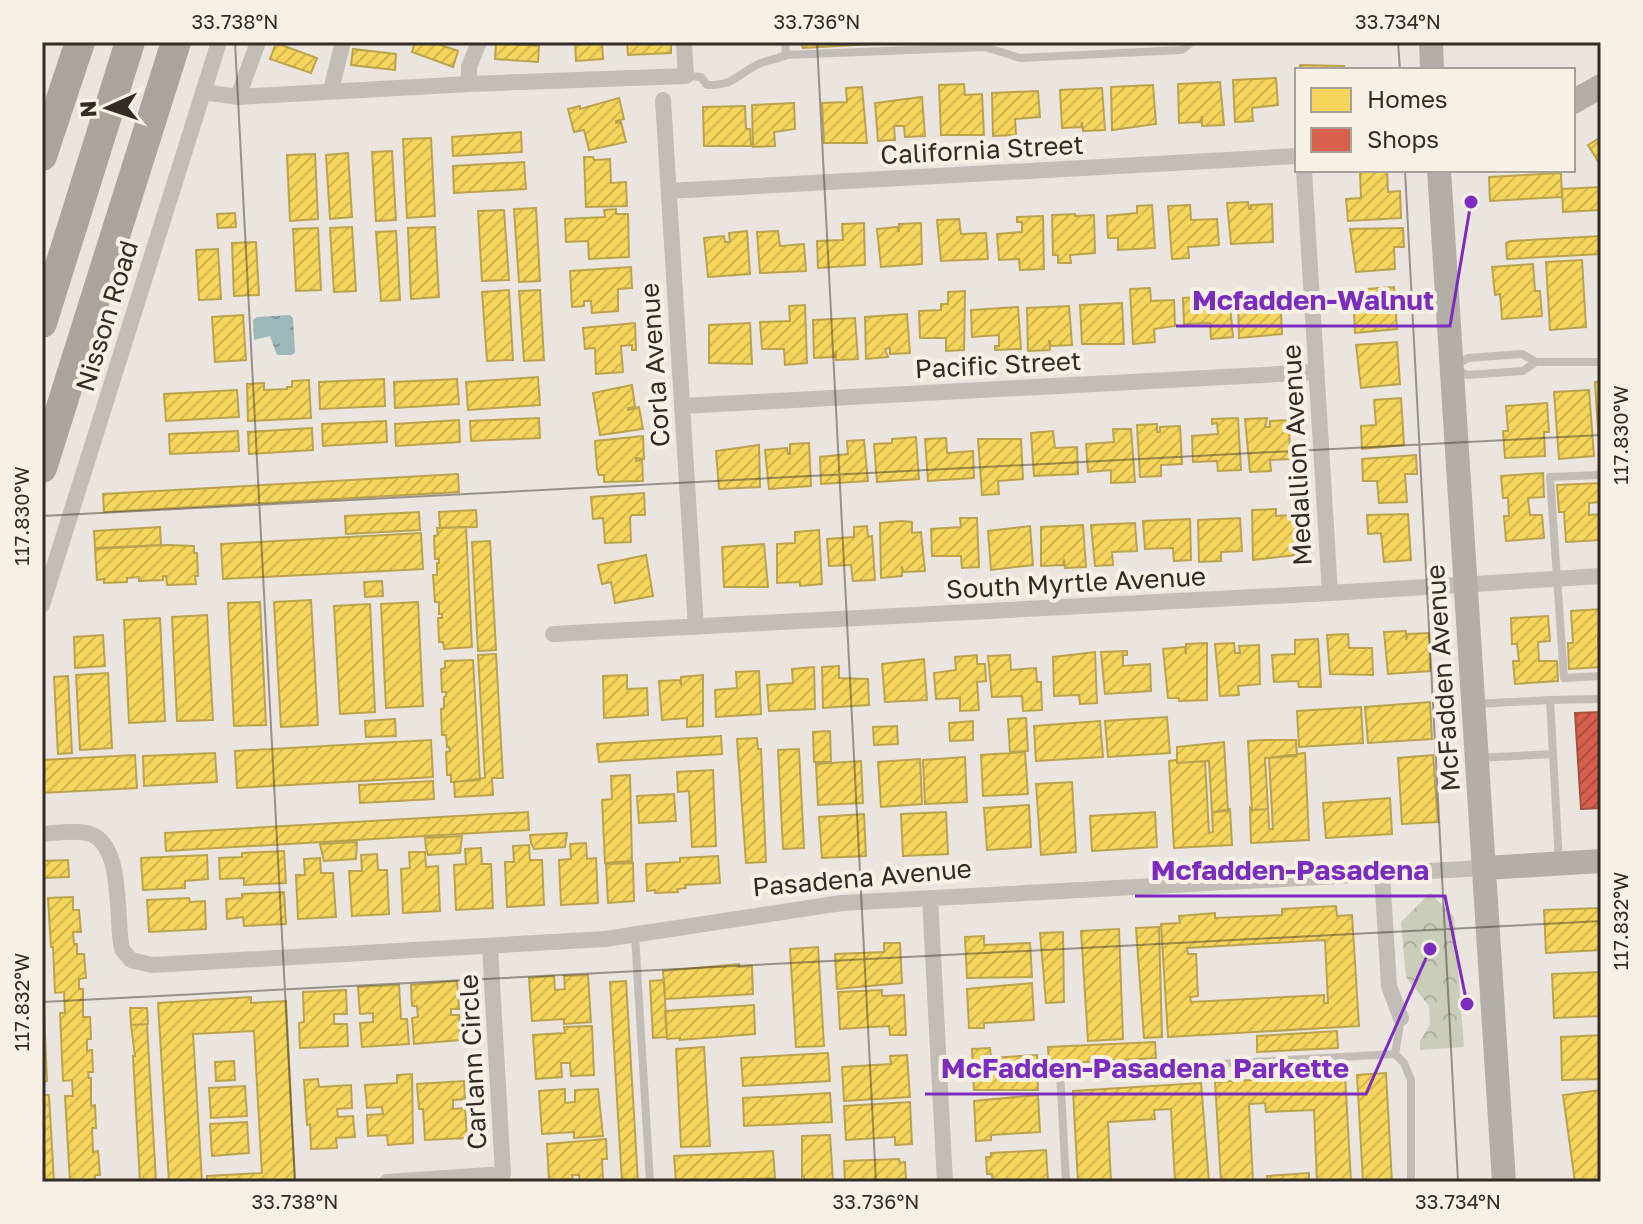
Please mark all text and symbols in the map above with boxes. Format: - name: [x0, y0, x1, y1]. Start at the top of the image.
- text: 33.738°N: [192, 9, 278, 33]
- text: 33.736°N: [774, 9, 860, 33]
- text: 33.734°N: [1355, 9, 1441, 33]
- north arrow: [68, 68, 148, 148]
- legend: [1295, 68, 1575, 172]
- text: Homes: [1367, 84, 1448, 113]
- text: N: [74, 100, 101, 118]
- text: Shops: [1367, 124, 1439, 153]
- street label: California Street: [879, 129, 1085, 170]
- street label: Nisson Road: [69, 237, 144, 395]
- callout: Mcfadden-Walnut: [1176, 274, 1450, 326]
- street label: Corla Avenue: [633, 282, 676, 448]
- text: Mcfadden-Walnut: [1192, 283, 1434, 316]
- street label: Medallion Avenue: [1275, 344, 1318, 566]
- street label: Pacific Street: [914, 345, 1082, 384]
- text: 117.830°W: [1608, 385, 1632, 485]
- text: 117.830°W: [9, 466, 33, 566]
- street label: South Myrtle Avenue: [945, 560, 1207, 605]
- street label: McFadden Avenue: [1419, 563, 1466, 793]
- callout: Mcfadden-Pasadena: [1135, 844, 1445, 896]
- street label: Pasadena Avenue: [751, 852, 973, 903]
- text: Mcfadden-Pasadena: [1151, 853, 1429, 886]
- text: 117.832°W: [1608, 872, 1632, 970]
- text: 117.832°W: [9, 953, 33, 1051]
- street label: Carlann Circle: [452, 973, 493, 1151]
- callout: McFadden-Pasadena Parkette: [925, 1042, 1366, 1094]
- text: McFadden-Pasadena Parkette: [941, 1051, 1349, 1084]
- text: 33.738°N: [252, 1189, 338, 1213]
- text: 33.736°N: [833, 1189, 919, 1213]
- text: 33.734°N: [1415, 1189, 1501, 1213]

